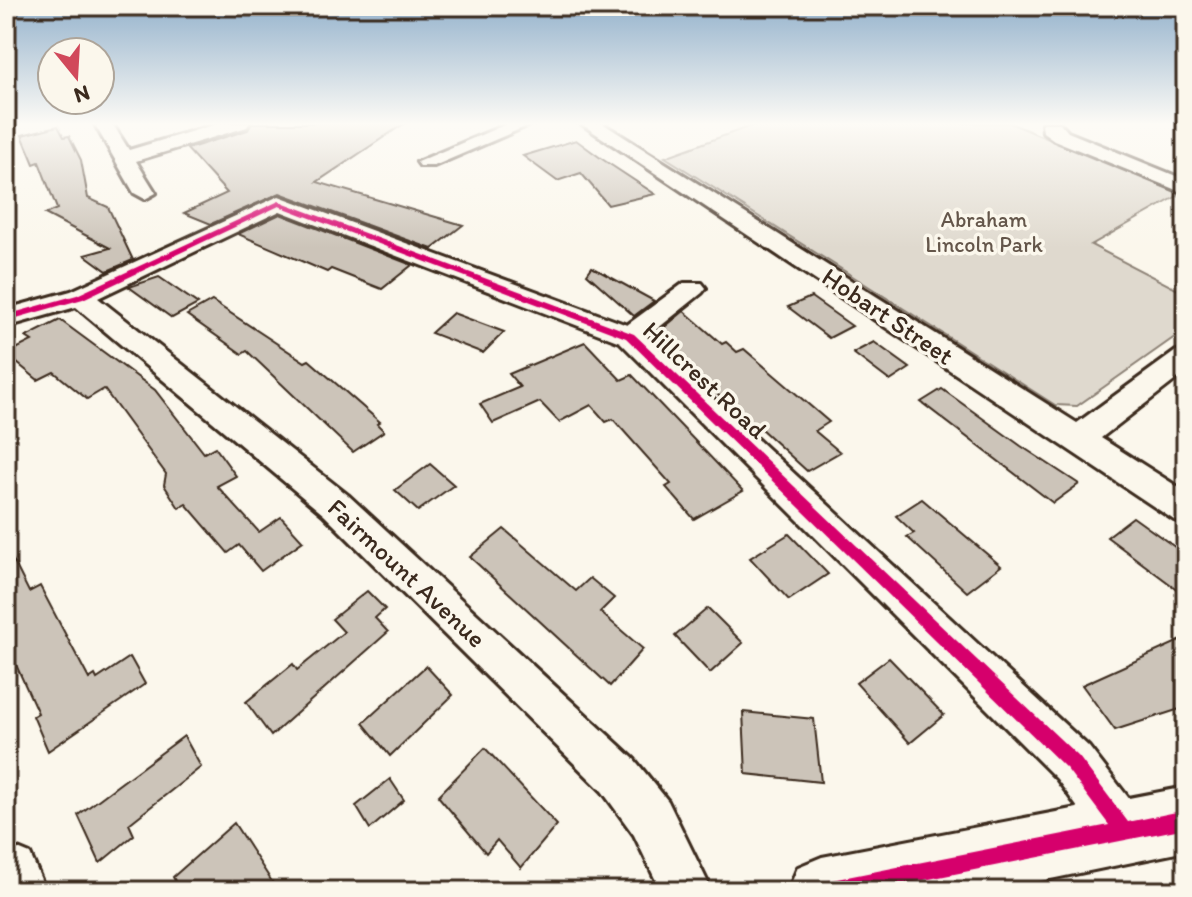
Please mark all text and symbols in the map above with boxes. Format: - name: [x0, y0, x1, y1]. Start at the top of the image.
- north arrow: [36, 36, 116, 116]
- text: N: [71, 79, 93, 110]
- park label: Abraham Lincoln Park: [925, 206, 1043, 258]
- street label: Hobart Street: [816, 260, 960, 372]
- street label: Hillcrest Road: [636, 314, 774, 446]
- street label: Fairmount Avenue: [321, 492, 493, 654]

